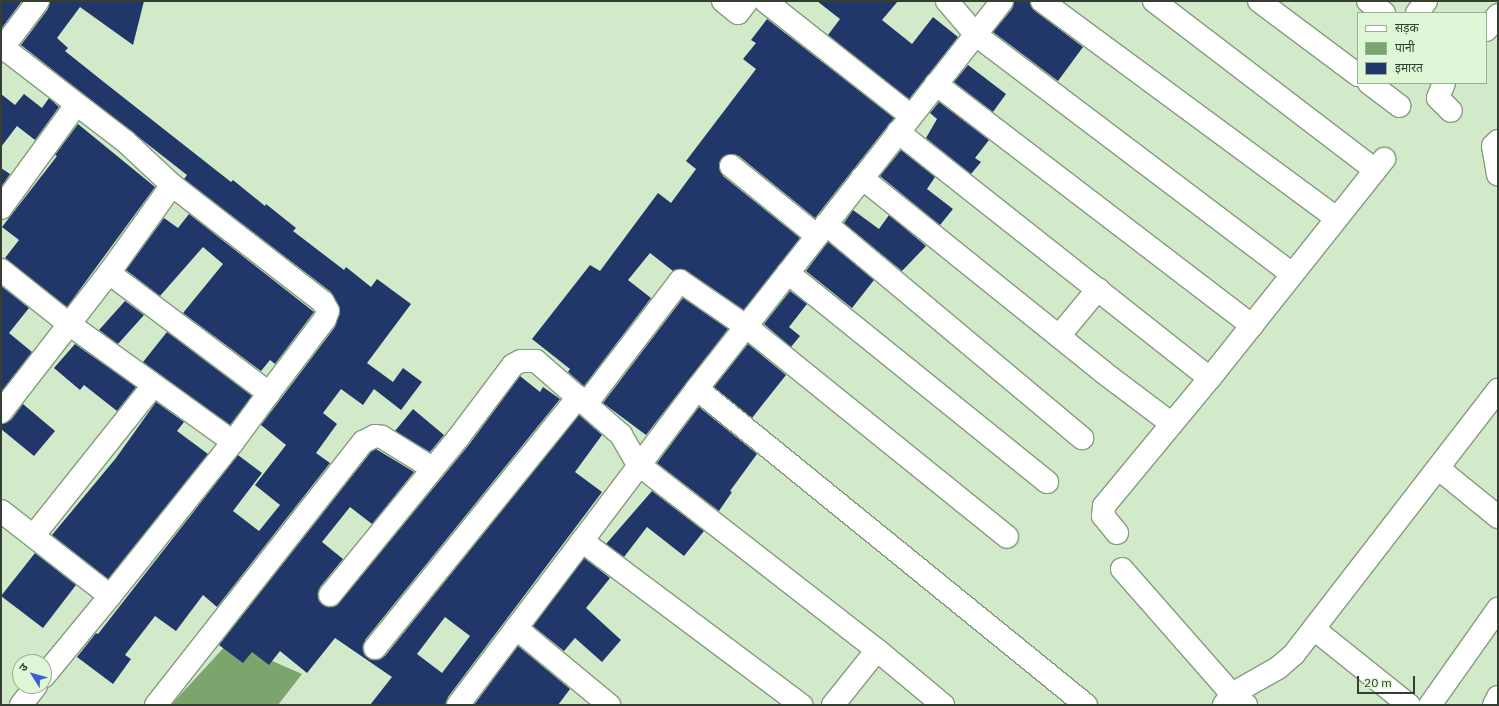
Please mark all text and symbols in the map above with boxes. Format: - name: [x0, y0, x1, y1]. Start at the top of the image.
- legend: [1357, 12, 1487, 84]
- text: सड़क: [1395, 20, 1419, 35]
- text: पानी: [1395, 40, 1415, 55]
- text: इमारत: [1395, 60, 1423, 75]
- north arrow: [12, 654, 52, 694]
- text: उ: [16, 661, 31, 674]
- scale bar: [1359, 668, 1417, 694]
- text: 20 m: [1364, 675, 1392, 690]

